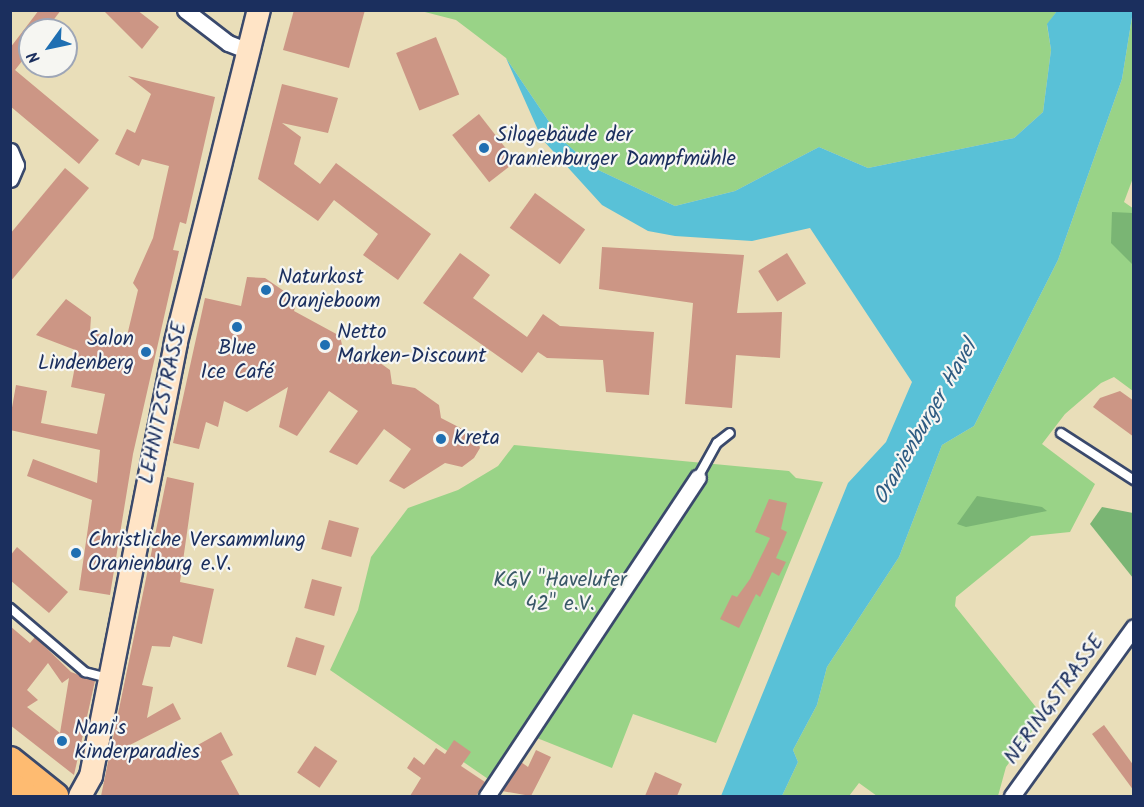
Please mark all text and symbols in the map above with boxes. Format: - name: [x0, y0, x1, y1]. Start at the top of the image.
- north arrow: [18, 18, 78, 78]
- text: N: [21, 46, 47, 68]
- place label: Silogebäude der Oranienburger Dampfmühle: [496, 123, 736, 173]
- marker: Silogebäude der Oranienburger Dampfmühle: [477, 141, 491, 155]
- place label: Naturkost Oranjeboom: [278, 265, 380, 315]
- marker: Naturkost Oranjeboom: [259, 283, 273, 297]
- street label: LEHNITZSTRASSE: [135, 320, 193, 486]
- marker: Blue Ice Café: [230, 320, 244, 334]
- place label: Netto Marken-Discount: [337, 320, 486, 370]
- place label: Salon Lindenberg: [38, 327, 134, 377]
- place label: Blue Ice Café: [200, 336, 274, 386]
- water label: Oranienburger Havel: [868, 336, 984, 510]
- marker: Netto Marken-Discount: [318, 338, 332, 352]
- marker: Salon Lindenberg: [139, 345, 153, 359]
- place label: Kreta: [453, 426, 500, 452]
- marker: Kreta: [434, 432, 448, 446]
- place label: Christliche Versammlung Oranienburg e.V.: [88, 528, 306, 578]
- marker: Christliche Versammlung Oranienburg e.V.: [69, 546, 83, 560]
- park label: KGV "Havelufer 42" e.V.: [493, 568, 627, 618]
- street label: NERINGSTRASSE: [999, 630, 1111, 770]
- place label: Nani's Kinderparadies: [74, 716, 200, 766]
- marker: Nani's Kinderparadies: [55, 734, 69, 748]

